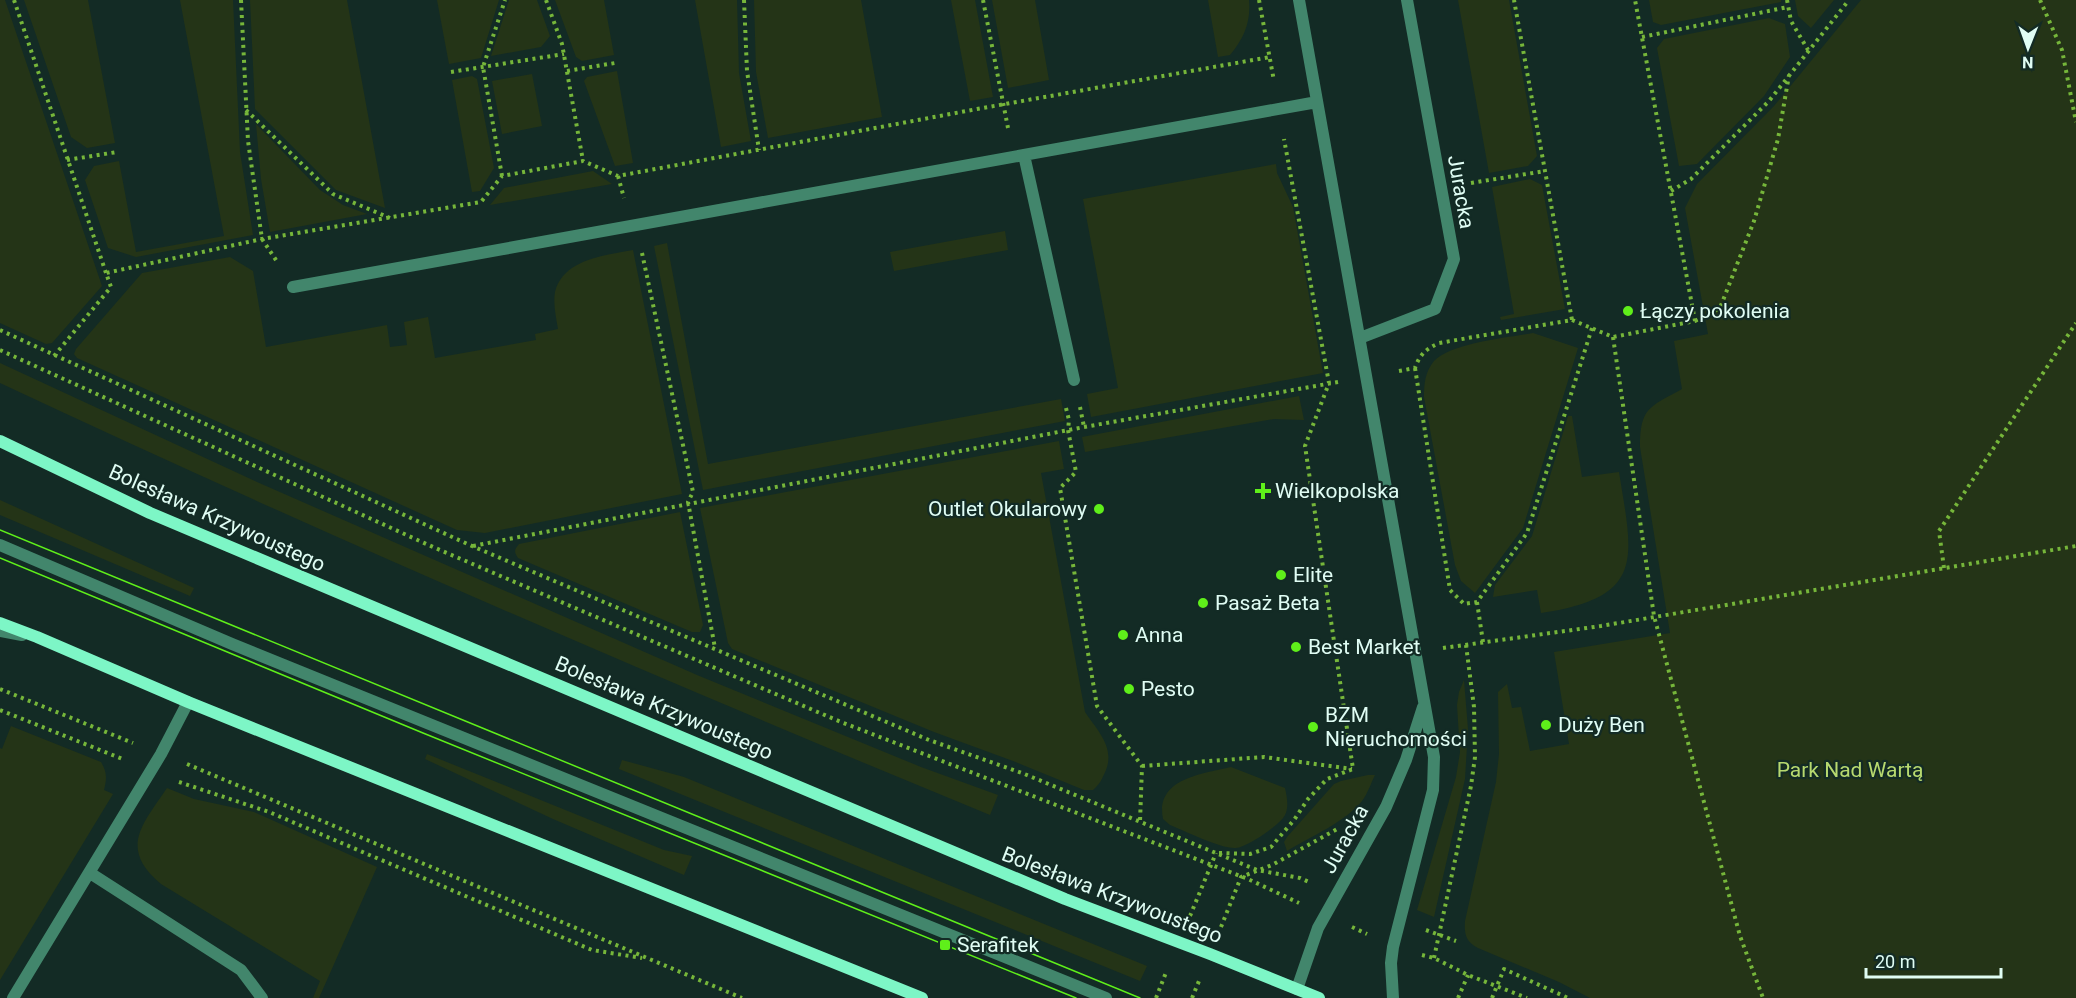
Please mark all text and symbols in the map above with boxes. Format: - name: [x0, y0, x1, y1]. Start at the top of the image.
- north arrow: [1998, 18, 2058, 78]
- text: N: [2022, 53, 2034, 72]
- street label: Juracka: [1443, 153, 1479, 231]
- place label: Łączy pokolenia: [1640, 299, 1790, 323]
- marker: Łączy pokolenia: [1621, 304, 1635, 318]
- street label: Bolesława Krzywoustego: [105, 459, 329, 577]
- place label: Wielkopolska: [1275, 479, 1399, 503]
- marker: Wielkopolska: [1256, 484, 1270, 498]
- place label: Outlet Okularowy: [928, 497, 1087, 521]
- marker: Outlet Okularowy: [1092, 502, 1106, 516]
- place label: Elite: [1293, 563, 1333, 587]
- marker: Elite: [1274, 568, 1288, 582]
- place label: Pasaż Beta: [1215, 591, 1320, 615]
- marker: Pasaż Beta: [1196, 596, 1210, 610]
- place label: Anna: [1135, 623, 1183, 647]
- marker: Anna: [1116, 628, 1130, 642]
- place label: Best Market: [1308, 635, 1421, 659]
- marker: Best Market: [1289, 640, 1303, 654]
- street label: Bolesława Krzywoustego: [551, 651, 777, 765]
- place label: Pesto: [1141, 677, 1195, 701]
- marker: Pesto: [1122, 682, 1136, 696]
- place label: BZM Nieruchomości: [1325, 703, 1467, 751]
- place label: Duży Ben: [1558, 713, 1645, 737]
- marker: Duży Ben: [1539, 718, 1553, 732]
- marker: BZM Nieruchomości: [1306, 720, 1320, 734]
- park label: Park Nad Wartą: [1777, 758, 1923, 782]
- street label: Juracka: [1316, 801, 1374, 877]
- street label: Bolesława Krzywoustego: [998, 842, 1226, 948]
- place label: Serafitek: [957, 933, 1039, 957]
- marker: Serafitek: [938, 938, 952, 952]
- scale bar: [1866, 941, 2001, 979]
- text: 20 m: [1875, 951, 1915, 972]

